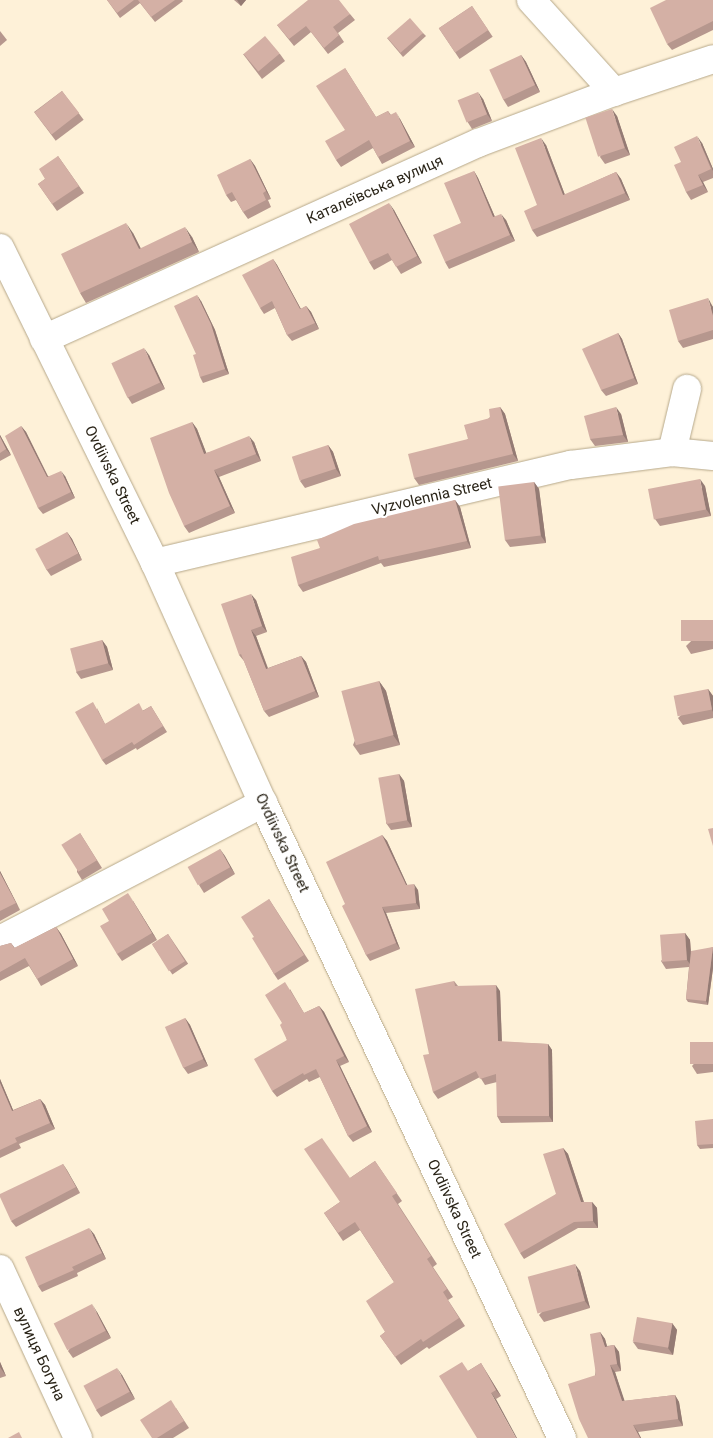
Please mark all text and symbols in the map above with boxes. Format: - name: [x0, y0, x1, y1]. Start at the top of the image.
- street label: Каталеївська вулиця: [304, 152, 446, 228]
- street label: Ovdiivska Street: [80, 423, 144, 527]
- street label: Vyzvolennia Street: [370, 474, 494, 520]
- street label: Ovdiivska Street: [251, 791, 313, 895]
- street label: Ovdiivska Street: [423, 1157, 485, 1261]
- street label: вулиця Богуна: [9, 1304, 69, 1404]

